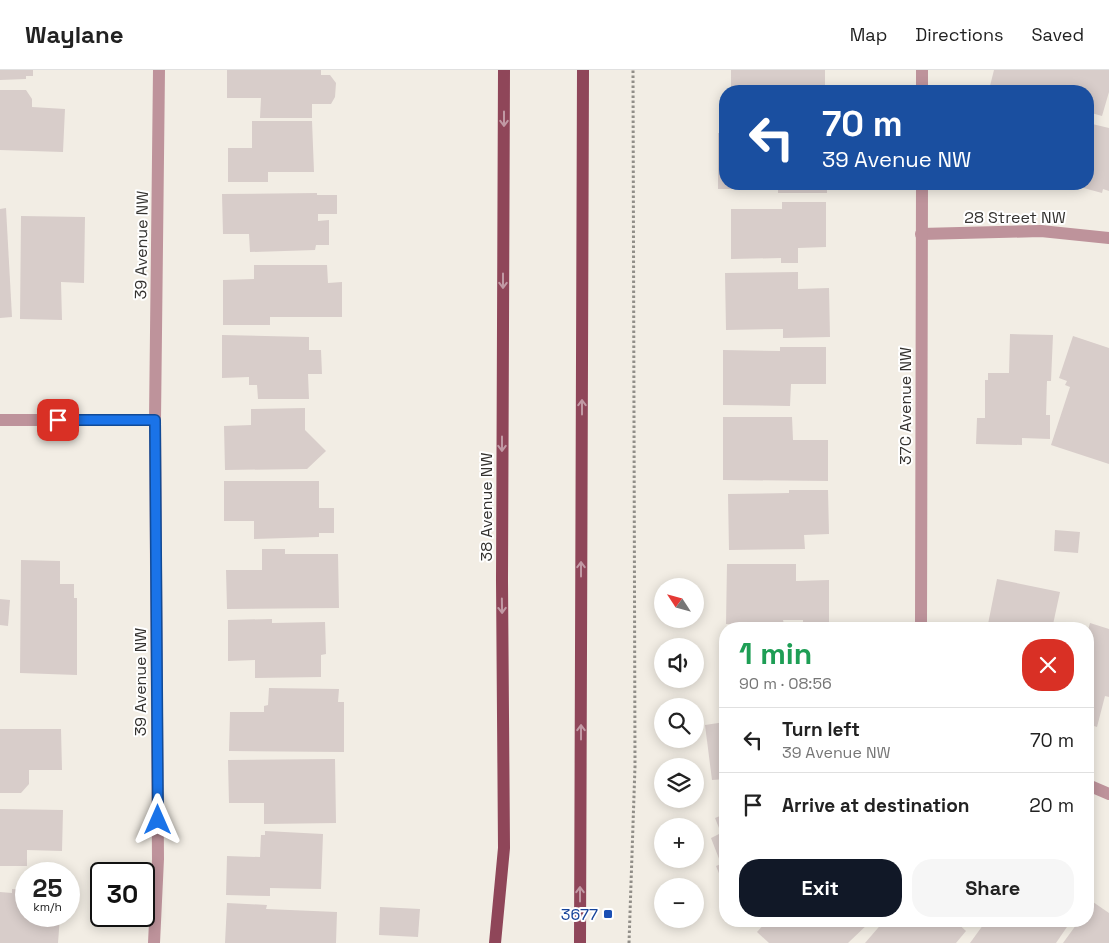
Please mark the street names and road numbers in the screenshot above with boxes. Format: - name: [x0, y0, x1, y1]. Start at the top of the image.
- street label: 39 Avenue NW: [130, 191, 153, 299]
- street label: 28 Street NW: [964, 207, 1066, 228]
- street label: 37C Avenue NW: [895, 347, 916, 465]
- street label: 38 Avenue NW: [476, 453, 497, 561]
- street label: 39 Avenue NW: [130, 628, 151, 736]

